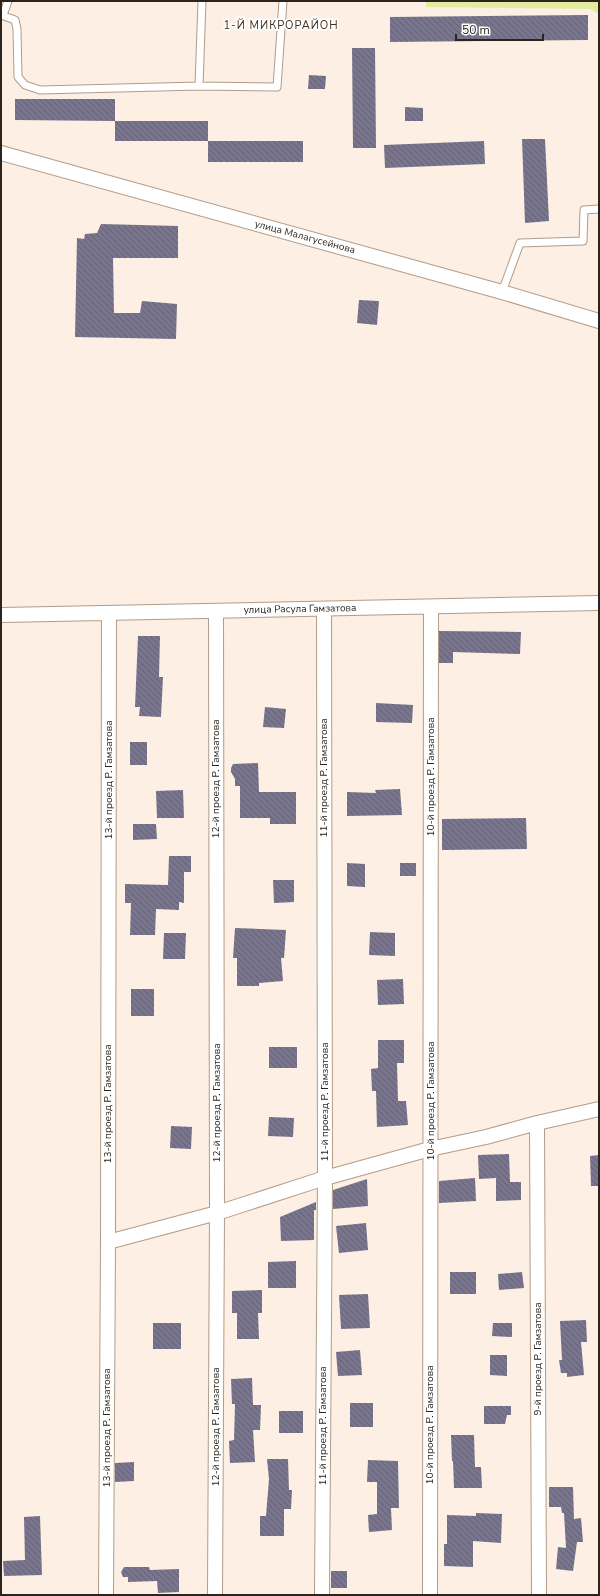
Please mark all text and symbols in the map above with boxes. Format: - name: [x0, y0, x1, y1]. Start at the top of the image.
- scale bar: [456, 16, 543, 42]
- district label: 1-Й МИКРОРАЙОН: [223, 18, 339, 33]
- text: 50 m: [462, 22, 490, 38]
- street label: улица Малагусейнова: [253, 217, 357, 257]
- street label: улица Расула Гамзатова: [243, 601, 357, 617]
- street label: 10-й проезд Р. Гамзатова: [424, 717, 438, 837]
- street label: 11-й проезд Р. Гамзатова: [317, 718, 331, 838]
- street label: 12-й проезд Р. Гамзатова: [209, 719, 223, 839]
- street label: 13-й проезд Р. Гамзатова: [102, 720, 116, 840]
- street label: 10-й проезд Р. Гамзатова: [424, 1041, 438, 1161]
- street label: 11-й проезд Р. Гамзатова: [318, 1042, 332, 1162]
- street label: 12-й проезд Р. Гамзатова: [210, 1043, 224, 1163]
- street label: 13-й проезд Р. Гамзатова: [101, 1044, 115, 1164]
- street label: 9-й проезд Р. Гамзатова: [531, 1302, 545, 1416]
- street label: 10-й проезд Р. Гамзатова: [423, 1365, 437, 1485]
- street label: 11-й проезд Р. Гамзатова: [316, 1366, 330, 1486]
- street label: 12-й проезд Р. Гамзатова: [209, 1367, 223, 1487]
- street label: 13-й проезд Р. Гамзатова: [100, 1368, 114, 1488]

